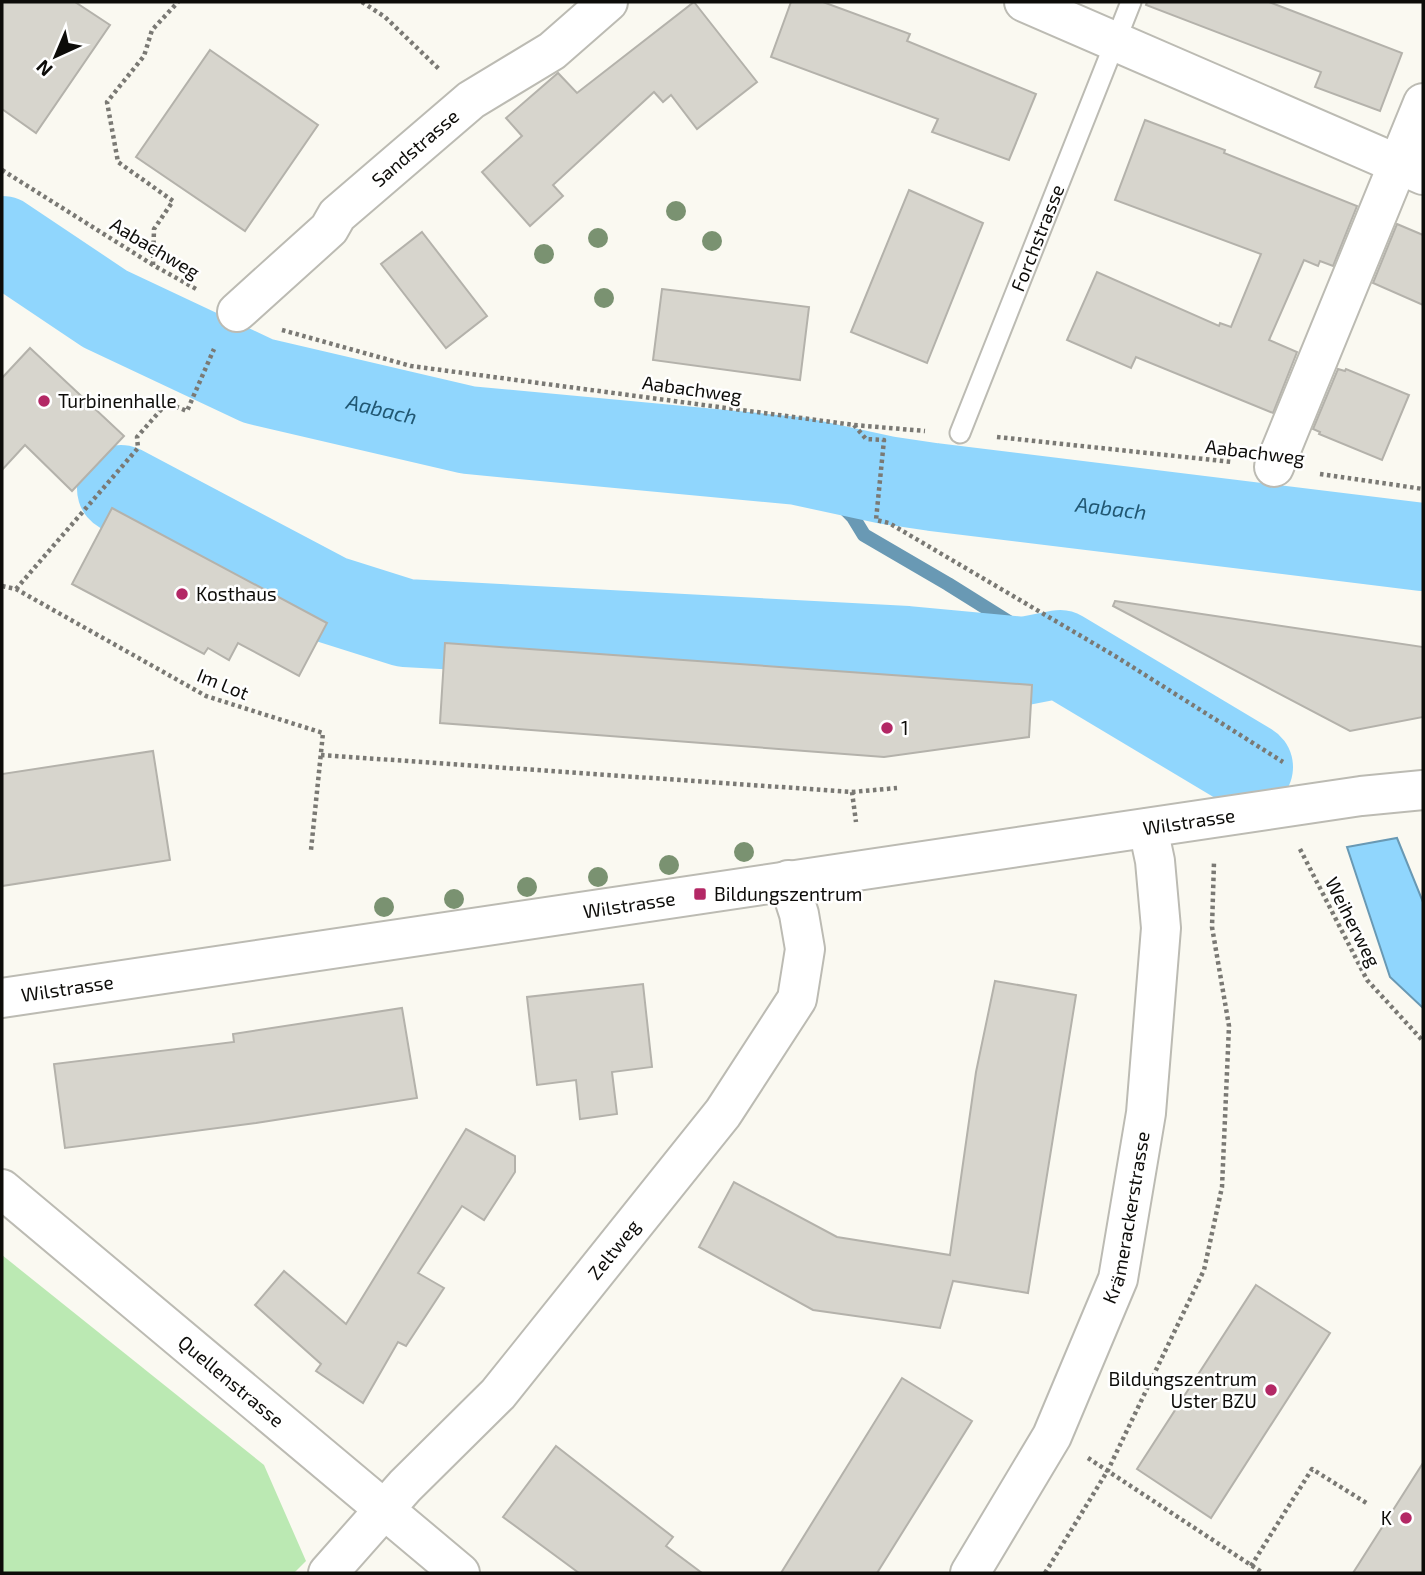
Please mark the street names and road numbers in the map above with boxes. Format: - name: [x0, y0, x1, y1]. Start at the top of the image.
- street label: Sandstrasse: [367, 104, 463, 191]
- street label: Forchstrasse: [1005, 181, 1068, 294]
- street label: Aabachweg: [106, 212, 204, 283]
- street label: Aabachweg: [641, 370, 744, 407]
- street label: Aabachweg: [1204, 434, 1307, 469]
- street label: Im Lot: [194, 663, 252, 704]
- street label: Wilstrasse: [1141, 803, 1237, 839]
- street label: Weiherweg: [1321, 873, 1386, 971]
- street label: Wilstrasse: [581, 886, 677, 922]
- street label: Wilstrasse: [20, 970, 115, 1006]
- street label: Krämerackerstrasse: [1097, 1129, 1154, 1307]
- street label: Zeltweg: [582, 1214, 644, 1284]
- street label: Quellenstrasse: [174, 1330, 289, 1432]

